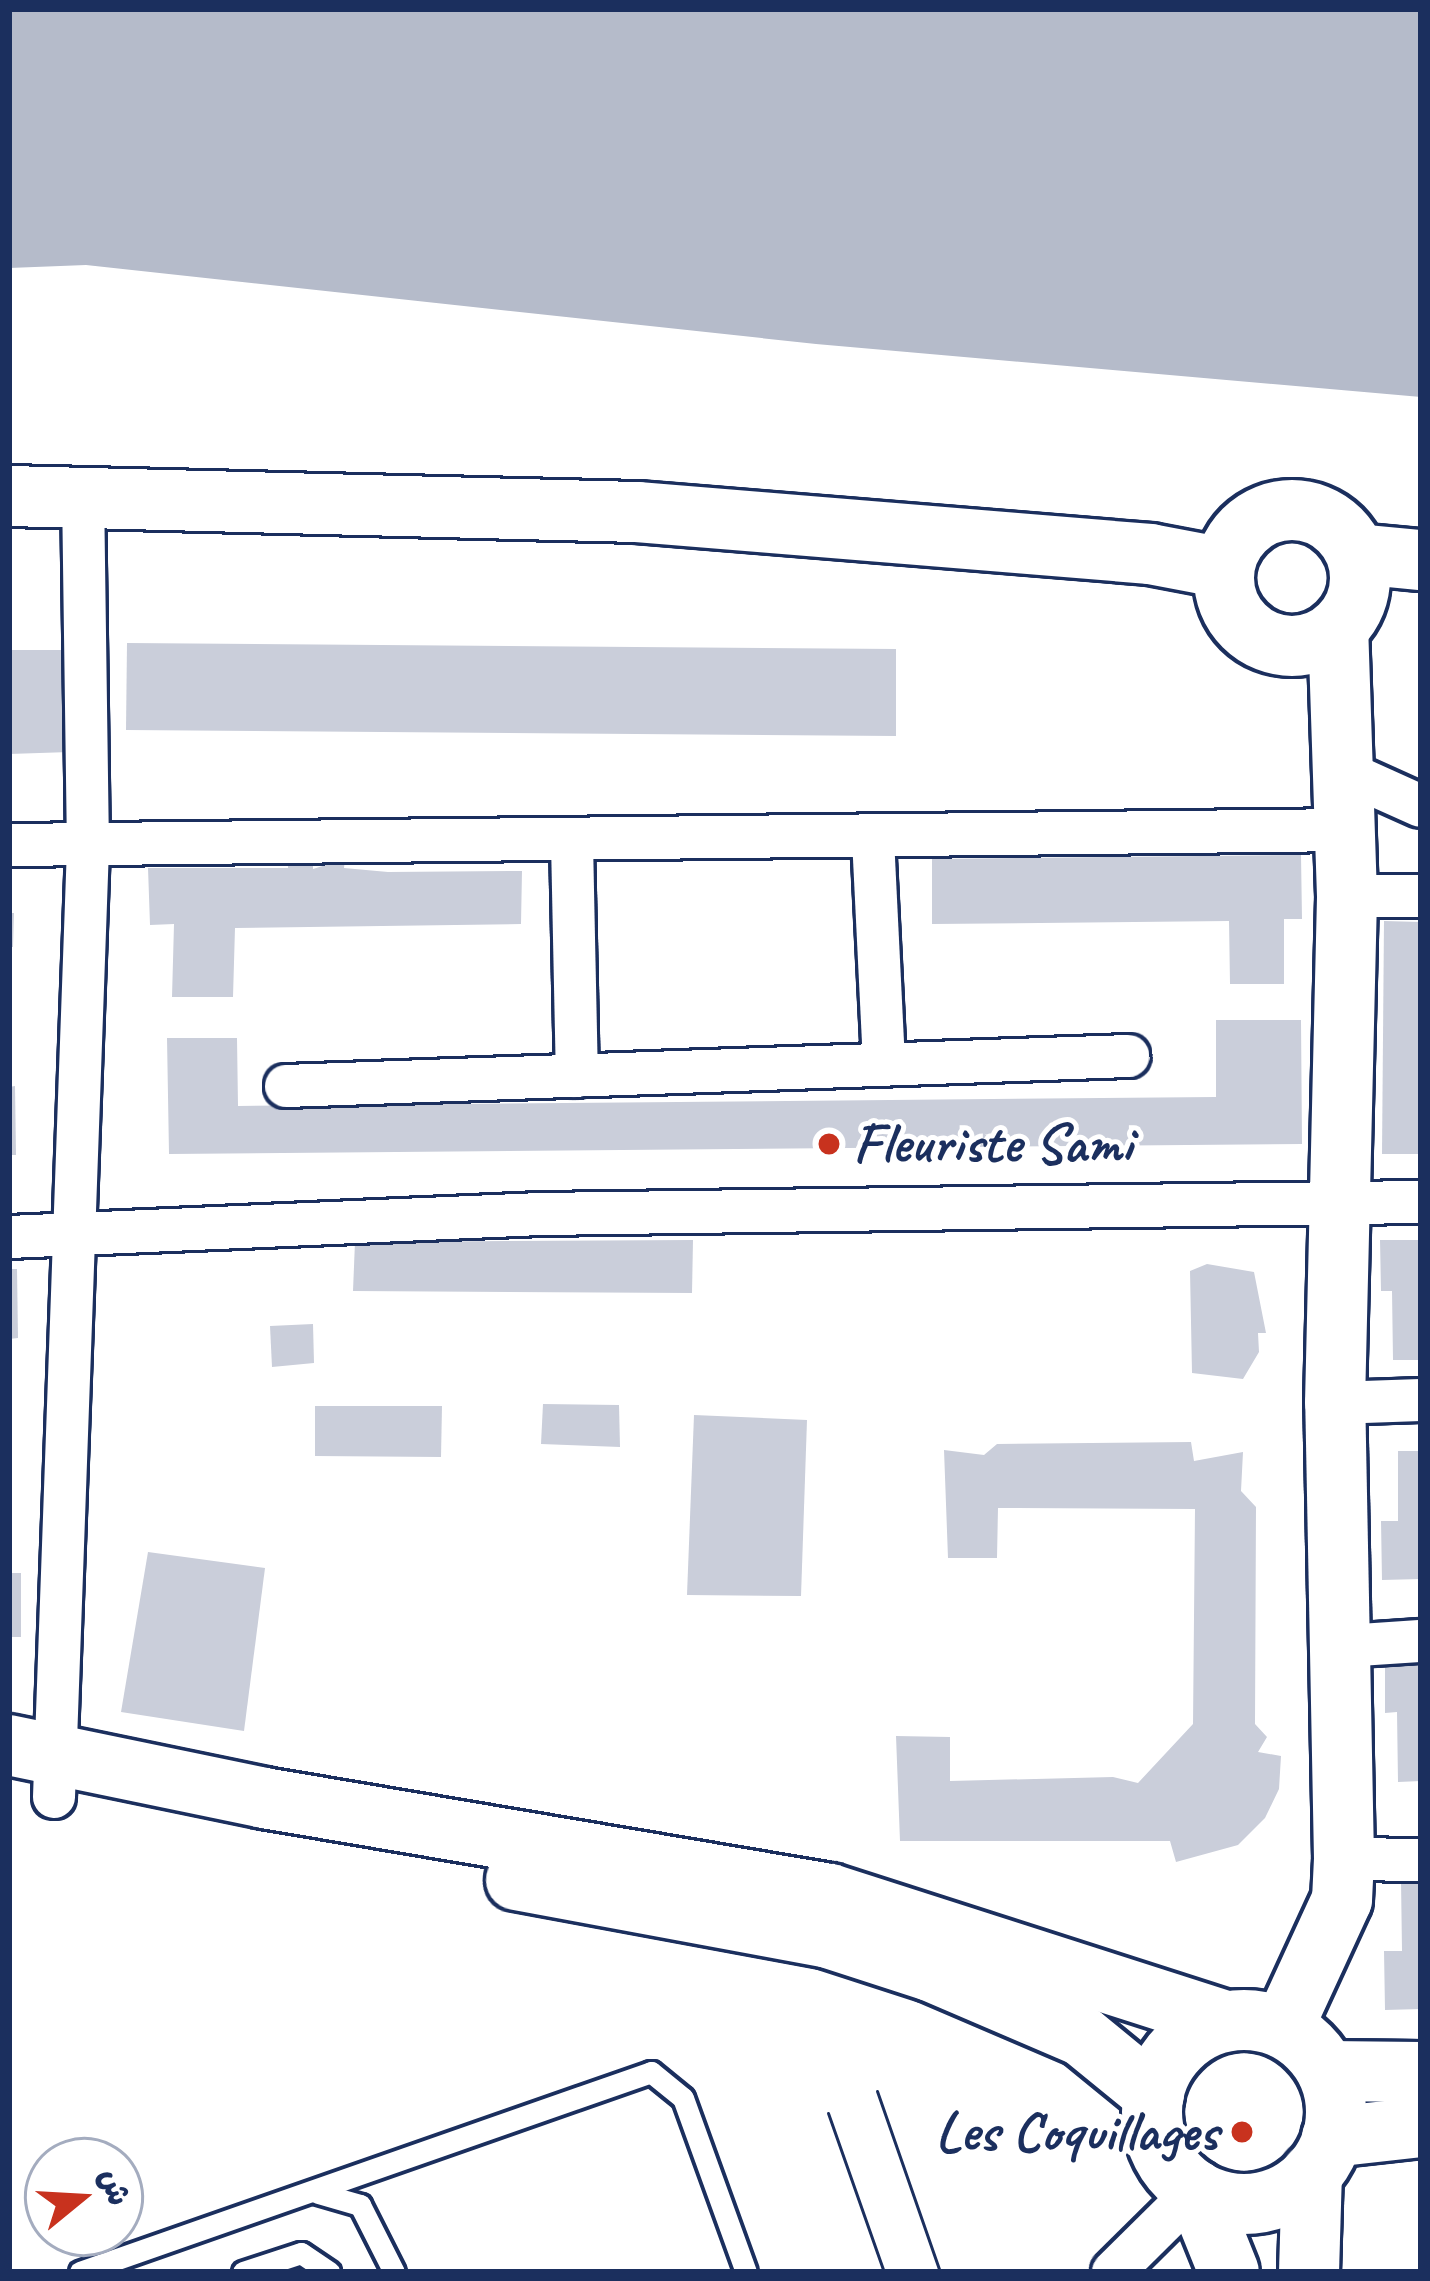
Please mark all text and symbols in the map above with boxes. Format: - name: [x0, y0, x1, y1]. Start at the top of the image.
- place label: Fleuriste Sami: [853, 1110, 1131, 1178]
- marker: Fleuriste Sami: [816, 1131, 842, 1157]
- place label: Les Coquillages: [934, 2098, 1218, 2166]
- marker: Les Coquillages: [1229, 2119, 1255, 2145]
- north arrow: [24, 2137, 144, 2257]
- text: ش: [90, 2163, 141, 2211]

